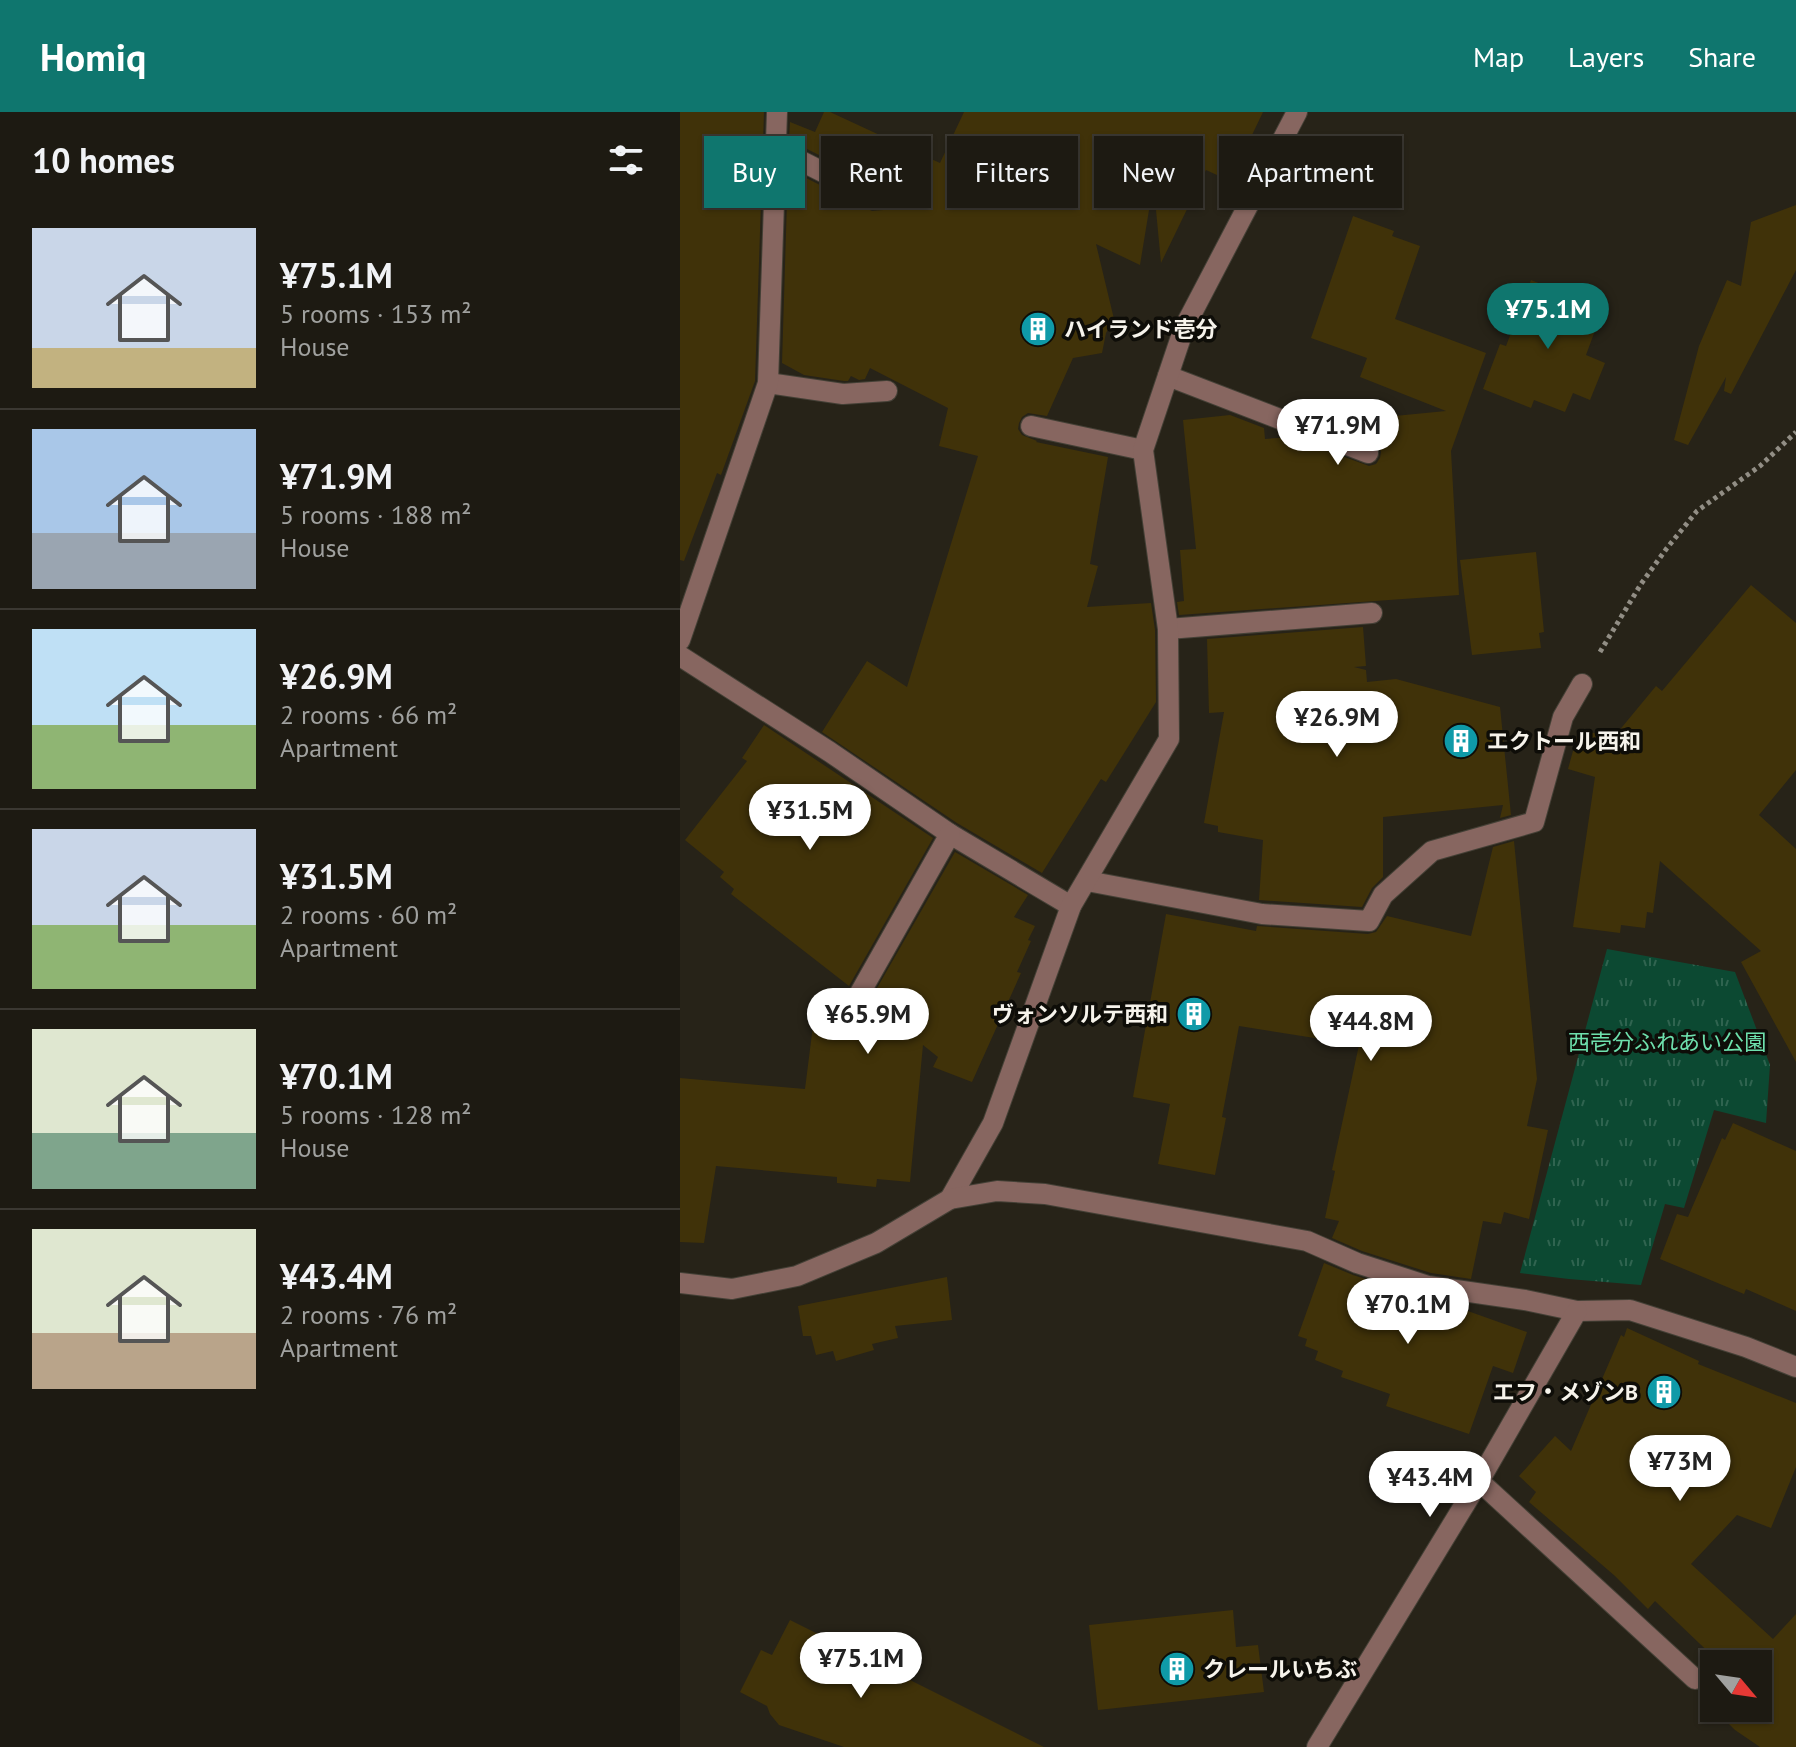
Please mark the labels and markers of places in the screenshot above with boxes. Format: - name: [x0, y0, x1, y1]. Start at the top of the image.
- pin: ¥75.1M: [1483, 283, 1613, 351]
- building icon: ハイランド壱分: [1019, 310, 1057, 348]
- place label: ハイランド壱分: [1064, 315, 1218, 343]
- pin: ¥71.9M: [1273, 399, 1403, 467]
- pin: ¥26.9M: [1272, 691, 1402, 759]
- building icon: エクトール西和: [1442, 722, 1480, 760]
- place label: エクトール西和: [1487, 727, 1641, 755]
- pin: ¥31.5M: [745, 784, 875, 852]
- pin: ¥65.9M: [803, 988, 933, 1056]
- building icon: ヴォンソルテ西和: [1175, 995, 1213, 1033]
- pin: ¥44.8M: [1306, 995, 1436, 1063]
- place label: ヴォンソルテ西和: [992, 1000, 1168, 1028]
- pin: ¥70.1M: [1343, 1278, 1473, 1346]
- building icon: エフ・メゾンB: [1645, 1373, 1683, 1411]
- place label: エフ・メゾンB: [1493, 1378, 1638, 1406]
- pin: ¥73M: [1633, 1435, 1727, 1503]
- pin: ¥43.4M: [1365, 1451, 1495, 1519]
- pin: ¥75.1M: [796, 1632, 926, 1700]
- building icon: クレールいちぶ: [1158, 1650, 1196, 1688]
- place label: クレールいちぶ: [1203, 1655, 1357, 1683]

